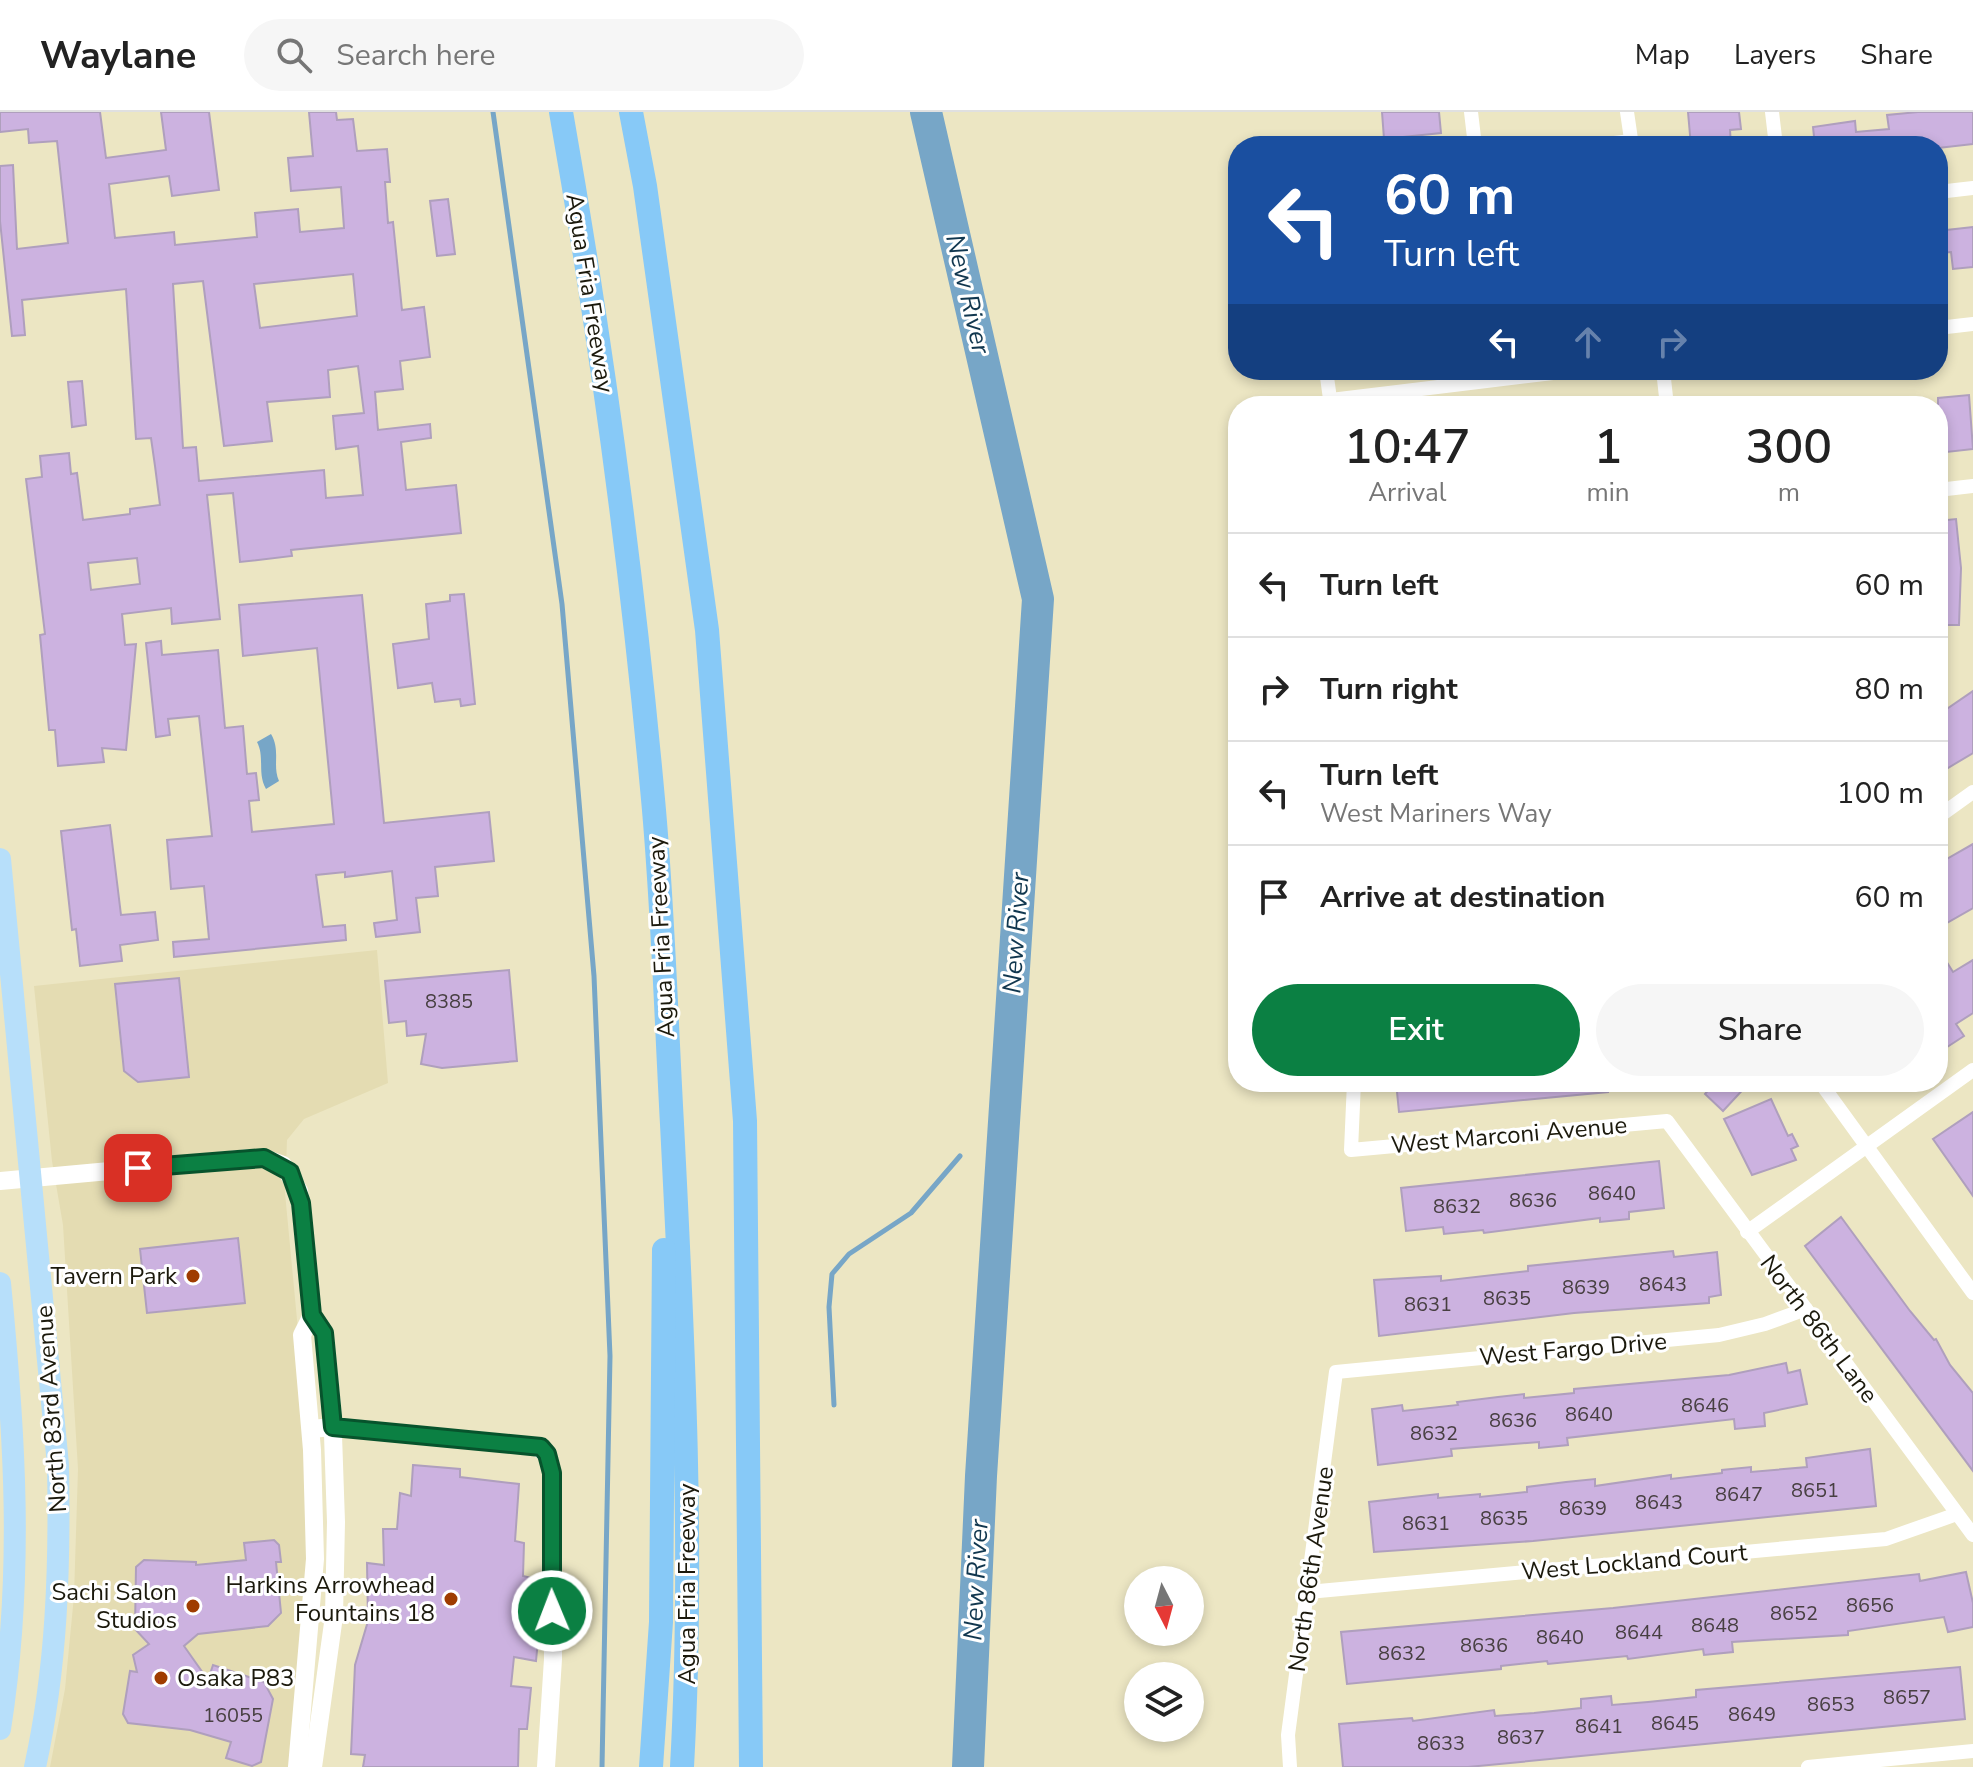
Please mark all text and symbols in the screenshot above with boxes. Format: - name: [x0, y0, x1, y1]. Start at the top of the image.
- search box: [244, 19, 804, 91]
- text: Waylane: [40, 30, 196, 81]
- icon: search: [272, 33, 316, 77]
- text: Search here: [336, 35, 495, 76]
- text: Map: [1635, 36, 1690, 74]
- text: Layers: [1734, 36, 1816, 74]
- text: Share: [1860, 36, 1933, 74]
- text: 60 m: [1384, 157, 1515, 234]
- icon: left: [1252, 168, 1356, 272]
- street label: Agua Fria Freeway: [558, 191, 622, 396]
- text: Turn left: [1384, 230, 1519, 279]
- water label: New River: [937, 231, 999, 358]
- icon: left: [1482, 320, 1526, 364]
- icon: ahead: [1566, 320, 1610, 364]
- icon: right: [1650, 320, 1694, 364]
- text: 10:47: [1344, 414, 1471, 480]
- text: 1: [1594, 414, 1622, 480]
- text: 300: [1746, 414, 1832, 480]
- text: Arrival: [1368, 475, 1446, 510]
- text: min: [1587, 475, 1630, 510]
- text: m: [1778, 475, 1800, 510]
- icon: left: [1252, 563, 1296, 607]
- text: Turn left: [1320, 565, 1438, 606]
- text: 60 m: [1855, 565, 1924, 606]
- icon: right: [1252, 667, 1296, 711]
- text: Turn right: [1320, 669, 1458, 710]
- text: 80 m: [1855, 669, 1924, 710]
- text: Turn left: [1320, 755, 1438, 796]
- icon: left: [1252, 771, 1296, 815]
- text: 100 m: [1837, 773, 1924, 814]
- text: West Mariners Way: [1320, 796, 1552, 831]
- street label: Agua Fria Freeway: [640, 835, 682, 1038]
- water label: New River: [994, 871, 1038, 995]
- icon: arrive: [1252, 875, 1296, 919]
- text: Arrive at destination: [1320, 877, 1605, 918]
- text: 60 m: [1855, 877, 1924, 918]
- button: Exit: [1252, 984, 1580, 1076]
- button: Share: [1596, 984, 1924, 1076]
- house number: 8385: [425, 988, 473, 1015]
- street label: West Marconi Avenue: [1390, 1109, 1628, 1161]
- pin: [104, 1134, 172, 1202]
- icon: arrive: [116, 1146, 160, 1190]
- house number: 8640: [1588, 1180, 1636, 1207]
- house number: 8636: [1509, 1187, 1557, 1214]
- house number: 8632: [1433, 1193, 1481, 1220]
- street label: North 86th Lane: [1753, 1248, 1885, 1410]
- place label: Tavern Park: [51, 1260, 178, 1292]
- marker: Tavern Park: [184, 1267, 202, 1285]
- house number: 8643: [1639, 1271, 1687, 1298]
- house number: 8639: [1562, 1274, 1610, 1301]
- house number: 8635: [1483, 1285, 1531, 1312]
- house number: 8631: [1404, 1291, 1452, 1318]
- street label: North 83rd Avenue: [28, 1304, 74, 1514]
- street label: West Fargo Drive: [1478, 1325, 1668, 1373]
- house number: 8646: [1681, 1392, 1729, 1419]
- house number: 8640: [1565, 1401, 1613, 1428]
- house number: 8636: [1489, 1407, 1537, 1434]
- house number: 8632: [1410, 1420, 1458, 1447]
- street label: North 86th Avenue: [1281, 1464, 1341, 1674]
- house number: 8651: [1791, 1477, 1839, 1504]
- house number: 8647: [1715, 1481, 1763, 1508]
- street label: Agua Fria Freeway: [671, 1483, 703, 1685]
- house number: 8643: [1635, 1489, 1683, 1516]
- house number: 8639: [1559, 1495, 1607, 1522]
- house number: 8635: [1480, 1505, 1528, 1532]
- house number: 8631: [1402, 1510, 1450, 1537]
- water label: New River: [955, 1518, 997, 1641]
- street label: West Lockland Court: [1520, 1536, 1749, 1588]
- north arrow: [1124, 1566, 1204, 1646]
- map controls: [1124, 1566, 1204, 1742]
- place label: Harkins Arrowhead Fountains 18: [226, 1569, 435, 1629]
- position arrow: [510, 1569, 594, 1653]
- place label: Sachi Salon Studios: [52, 1576, 177, 1636]
- marker: Harkins Arrowhead Fountains 18: [442, 1590, 460, 1608]
- house number: 8656: [1846, 1592, 1894, 1619]
- marker: Sachi Salon Studios: [184, 1597, 202, 1615]
- house number: 8652: [1770, 1600, 1818, 1627]
- house number: 8648: [1691, 1612, 1739, 1639]
- house number: 8644: [1615, 1619, 1663, 1646]
- house number: 8640: [1536, 1624, 1584, 1651]
- house number: 8636: [1460, 1632, 1508, 1659]
- house number: 8632: [1378, 1640, 1426, 1667]
- place label: Osaka P83: [177, 1662, 294, 1694]
- button: layers: [1124, 1662, 1204, 1742]
- marker: Osaka P83: [152, 1669, 170, 1687]
- house number: 8657: [1883, 1684, 1931, 1711]
- house number: 8653: [1807, 1691, 1855, 1718]
- house number: 8649: [1728, 1701, 1776, 1728]
- house number: 16055: [203, 1702, 263, 1729]
- house number: 8645: [1651, 1710, 1699, 1737]
- house number: 8641: [1575, 1713, 1623, 1740]
- house number: 8637: [1497, 1724, 1545, 1751]
- house number: 8633: [1417, 1730, 1465, 1757]

